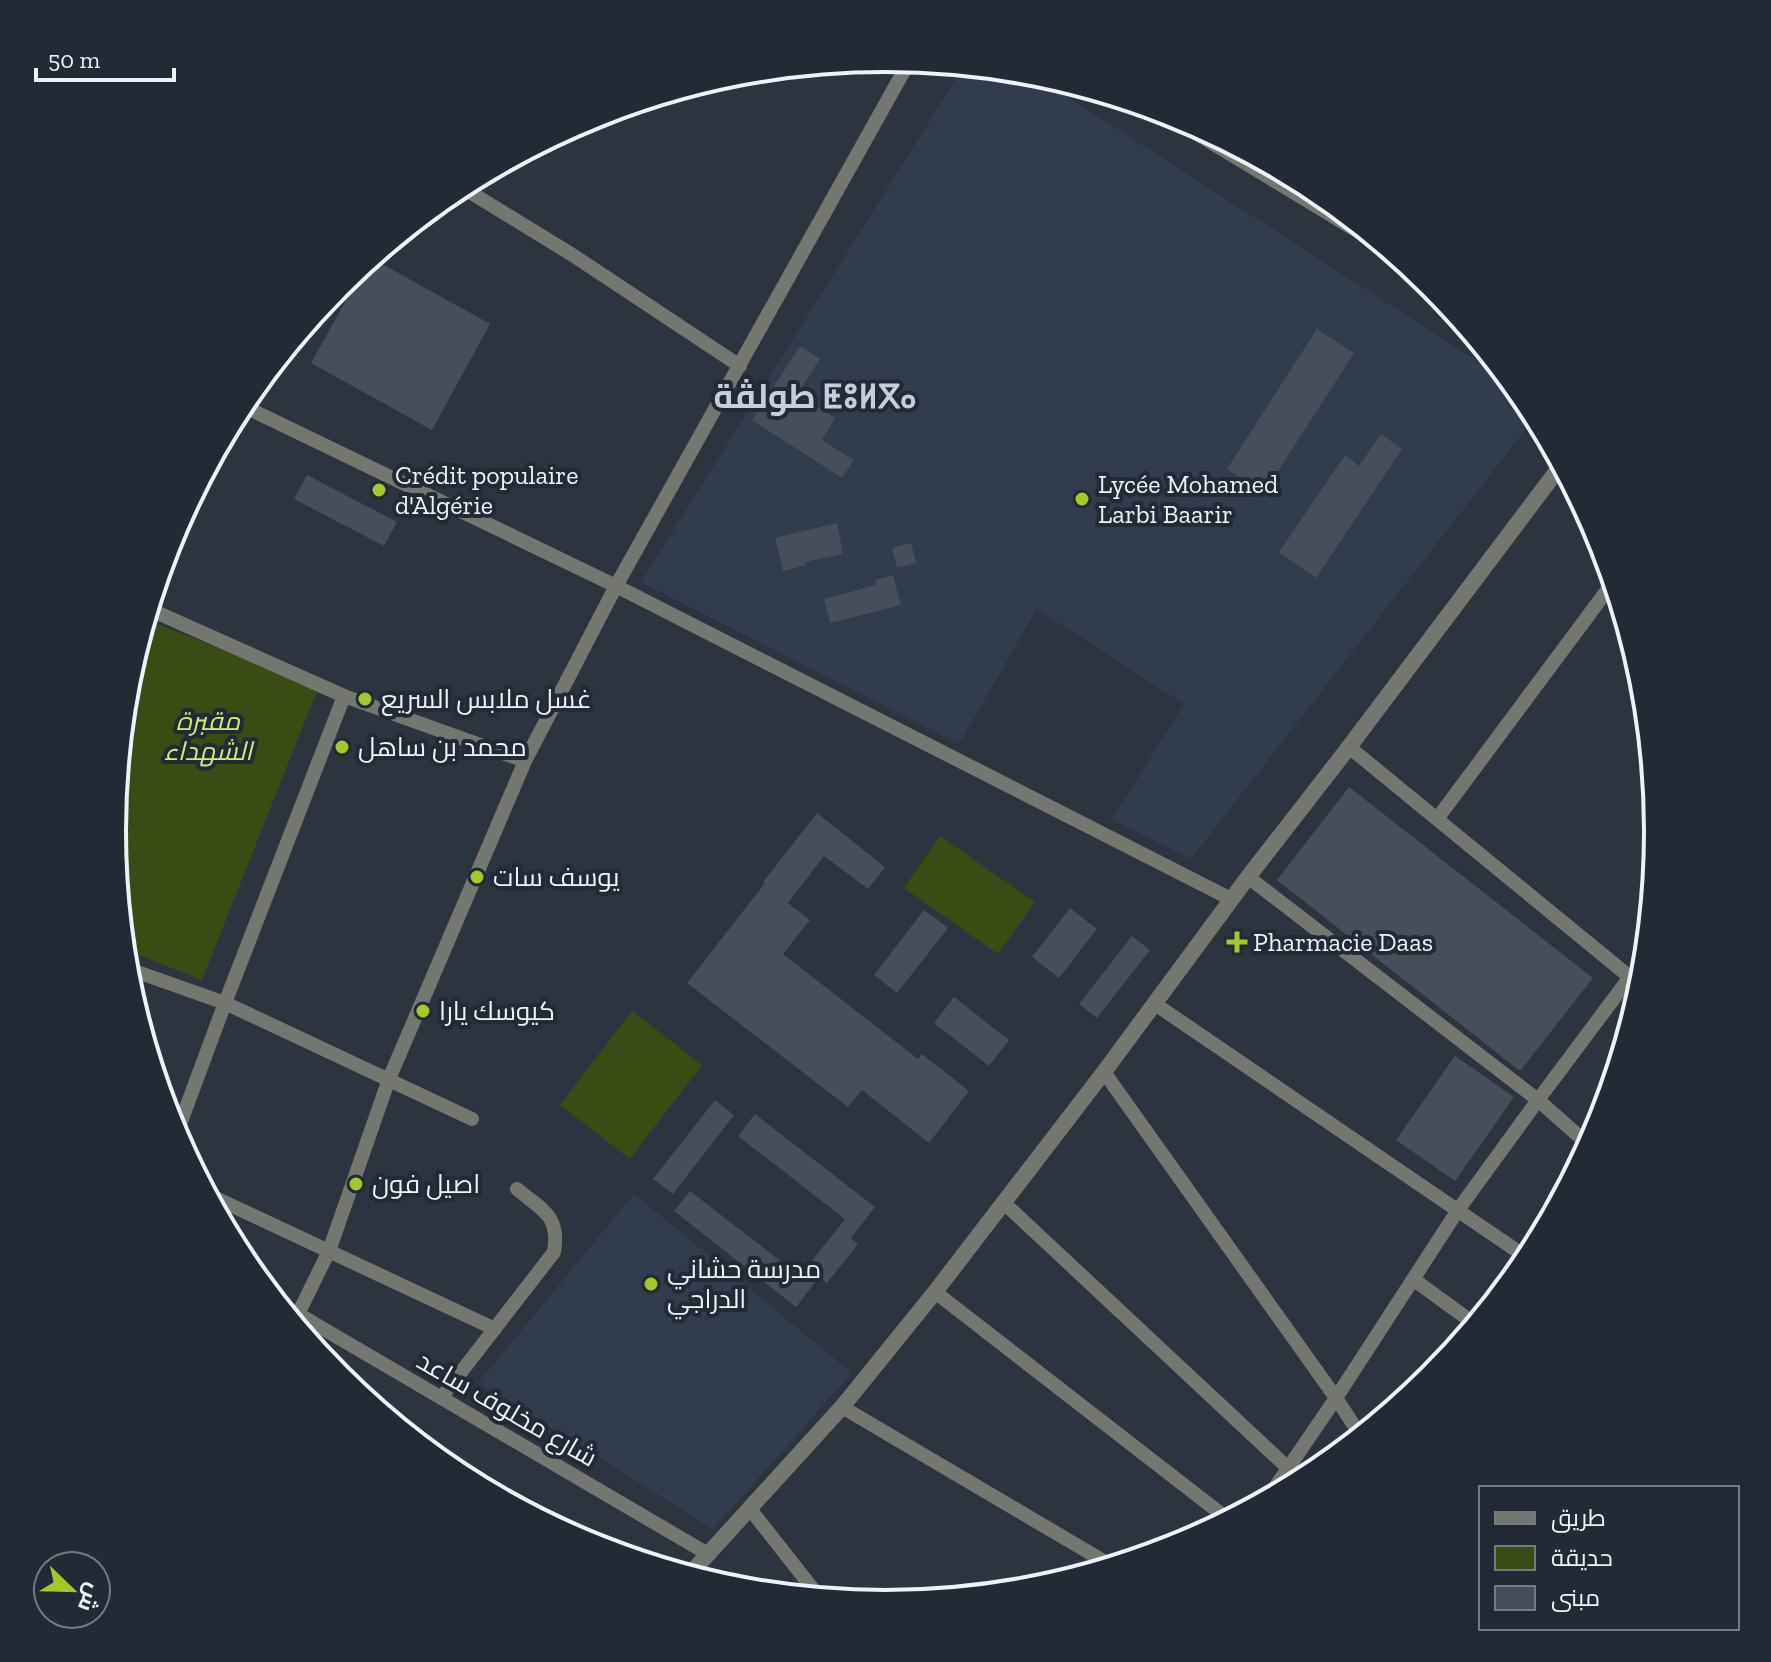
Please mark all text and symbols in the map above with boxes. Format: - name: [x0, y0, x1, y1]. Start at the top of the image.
- scale bar: [36, 32, 174, 82]
- text: 50 m: [48, 45, 101, 74]
- district label: طولڤة ⵟⵓⵍⴳⴰ: [713, 376, 917, 417]
- place label: Crédit populaire d'Algérie: [395, 459, 578, 521]
- place label: Lycée Mohamed Larbi Baarir: [1098, 468, 1278, 530]
- marker: Crédit populaire d'Algérie: [370, 481, 388, 499]
- marker: Lycée Mohamed Larbi Baarir: [1073, 490, 1091, 508]
- place label: غسل ملابس السريع: [381, 683, 592, 716]
- marker: غسل ملابس السريع: [356, 690, 374, 708]
- park label: مقبرة الشهداء: [164, 705, 255, 767]
- place label: محمد بن ساهل: [358, 731, 527, 763]
- marker: محمد بن ساهل: [333, 738, 351, 756]
- place label: يوسف سات: [493, 861, 620, 893]
- marker: يوسف سات: [468, 868, 486, 886]
- place label: Pharmacie Daas: [1253, 926, 1433, 958]
- marker: Pharmacie Daas: [1228, 933, 1246, 951]
- place label: كيوسك يارا: [439, 995, 555, 1027]
- marker: كيوسك يارا: [414, 1002, 432, 1020]
- place label: اصيل فون: [372, 1168, 480, 1200]
- marker: اصيل فون: [347, 1175, 365, 1193]
- place label: مدرسة حشاني الدراجي: [667, 1253, 821, 1320]
- marker: مدرسة حشاني الدراجي: [642, 1275, 660, 1293]
- street label: شارع مخلوف ساعد: [411, 1344, 603, 1474]
- legend: [1479, 1486, 1739, 1630]
- text: طريق: [1551, 1503, 1606, 1533]
- text: حديقة: [1551, 1543, 1613, 1572]
- north arrow: [32, 1550, 112, 1630]
- text: ش: [72, 1579, 108, 1616]
- text: مبنى: [1551, 1583, 1600, 1612]

